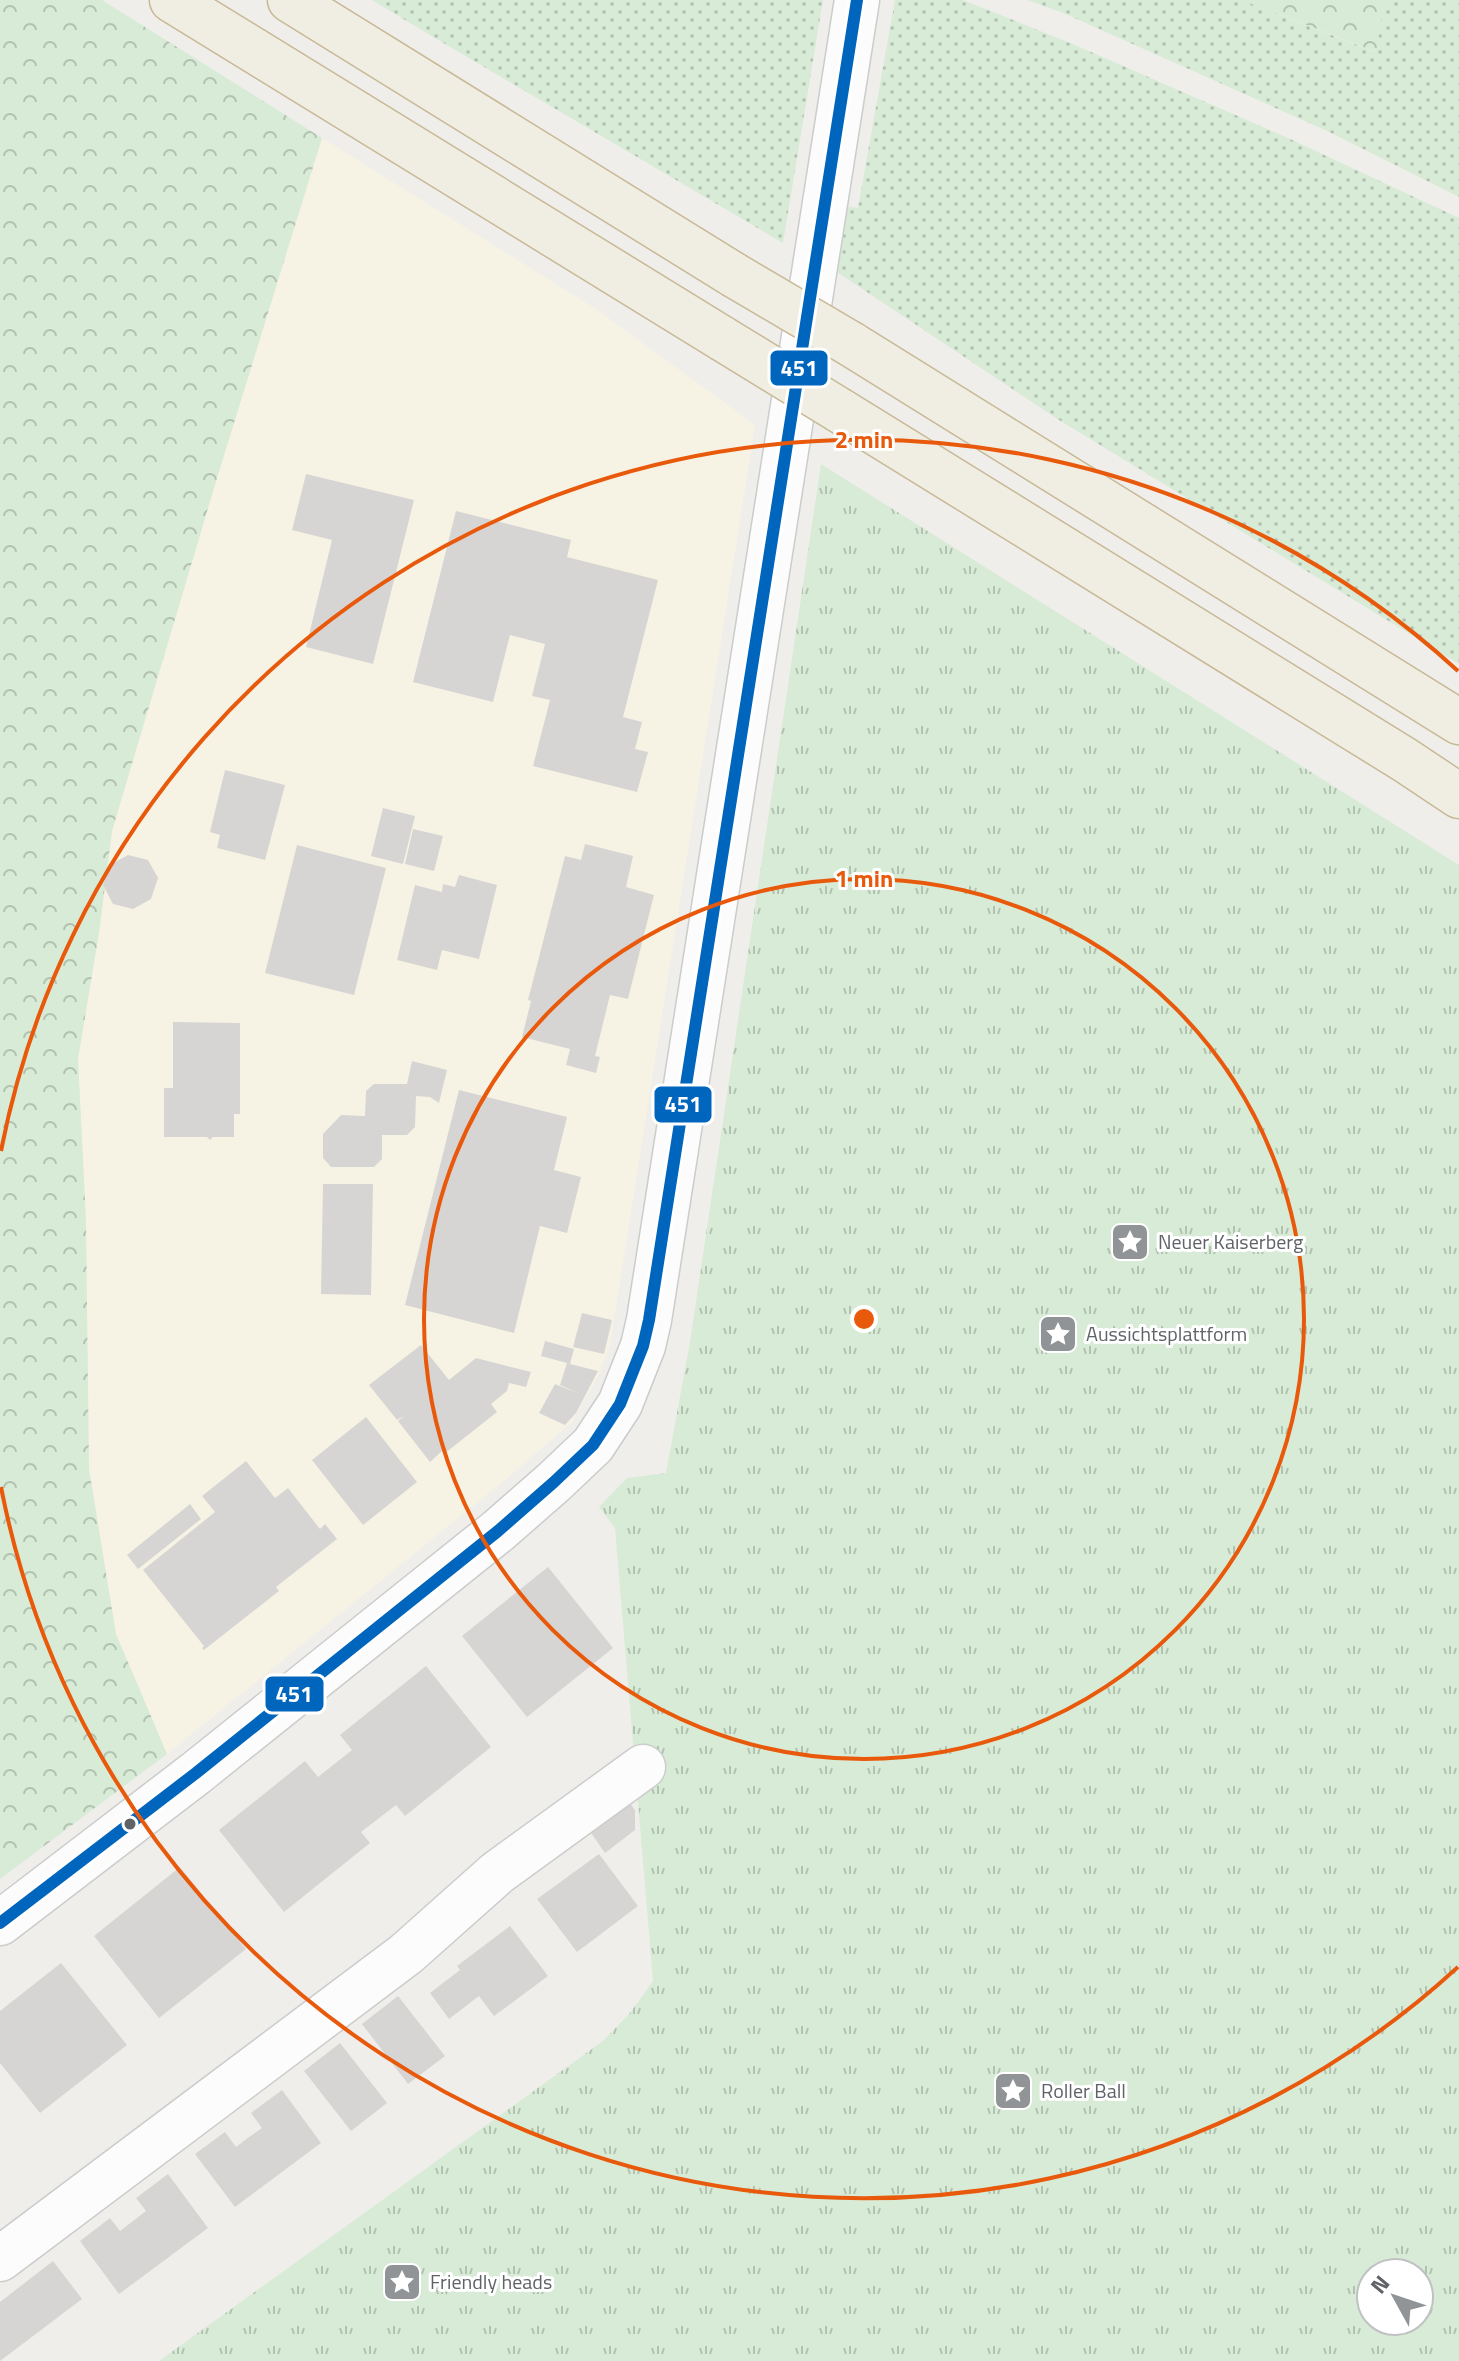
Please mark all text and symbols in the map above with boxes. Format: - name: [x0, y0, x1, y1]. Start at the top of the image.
- line badge: 451: [769, 349, 829, 387]
- text: 451: [781, 351, 817, 385]
- text: 2 min: [835, 421, 893, 457]
- text: 1 min: [835, 860, 893, 896]
- line badge: 451: [653, 1085, 713, 1124]
- text: 451: [665, 1087, 701, 1121]
- place icon: Neuer Kaiserberg: [1109, 1221, 1151, 1263]
- place label: Neuer Kaiserberg: [1158, 1226, 1303, 1257]
- centre of rings: [850, 1305, 878, 1333]
- place icon: Aussichtsplattform: [1037, 1313, 1079, 1355]
- place label: Aussichtsplattform: [1086, 1318, 1247, 1349]
- line badge: 451: [264, 1675, 325, 1713]
- text: 451: [276, 1677, 312, 1711]
- unlabelled marker: [122, 1816, 138, 1832]
- place icon: Roller Ball: [992, 2070, 1034, 2112]
- place label: Roller Ball: [1041, 2075, 1126, 2106]
- north arrow: [1355, 2257, 1435, 2337]
- place icon: Friendly heads: [381, 2261, 423, 2303]
- place label: Friendly heads: [430, 2266, 552, 2297]
- text: N: [1362, 2267, 1398, 2301]

